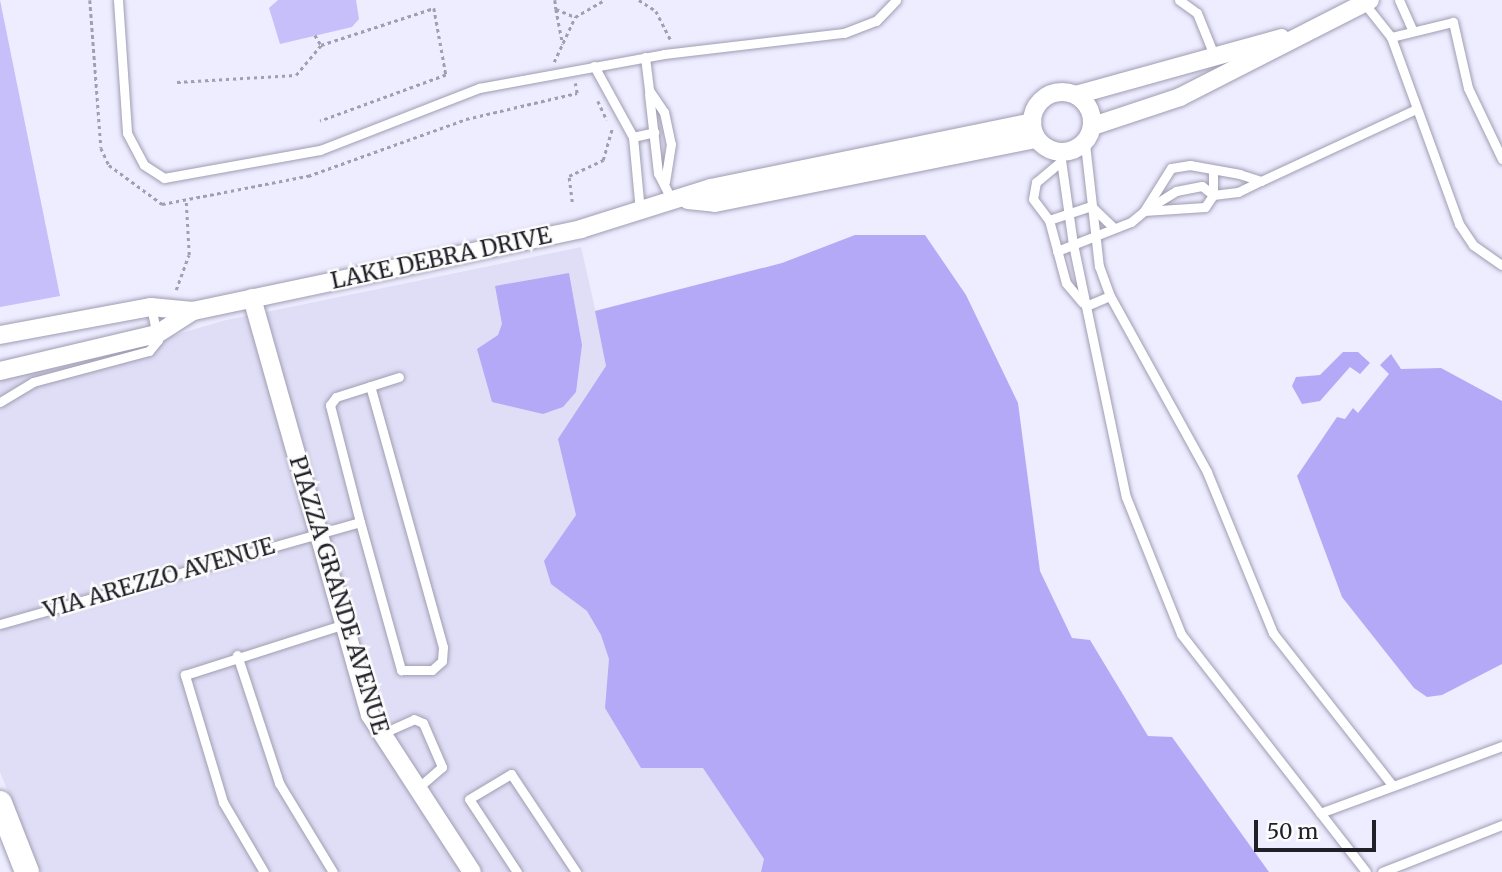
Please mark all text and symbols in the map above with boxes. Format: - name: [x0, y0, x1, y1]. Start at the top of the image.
- street label: LAKE DEBRA DRIVE: [328, 221, 554, 295]
- street label: PIAZZA GRANDE AVENUE: [283, 452, 395, 738]
- street label: VIA AREZZO AVENUE: [40, 532, 278, 624]
- scale bar: [1257, 806, 1380, 850]
- text: 50 m: [1267, 818, 1318, 845]

